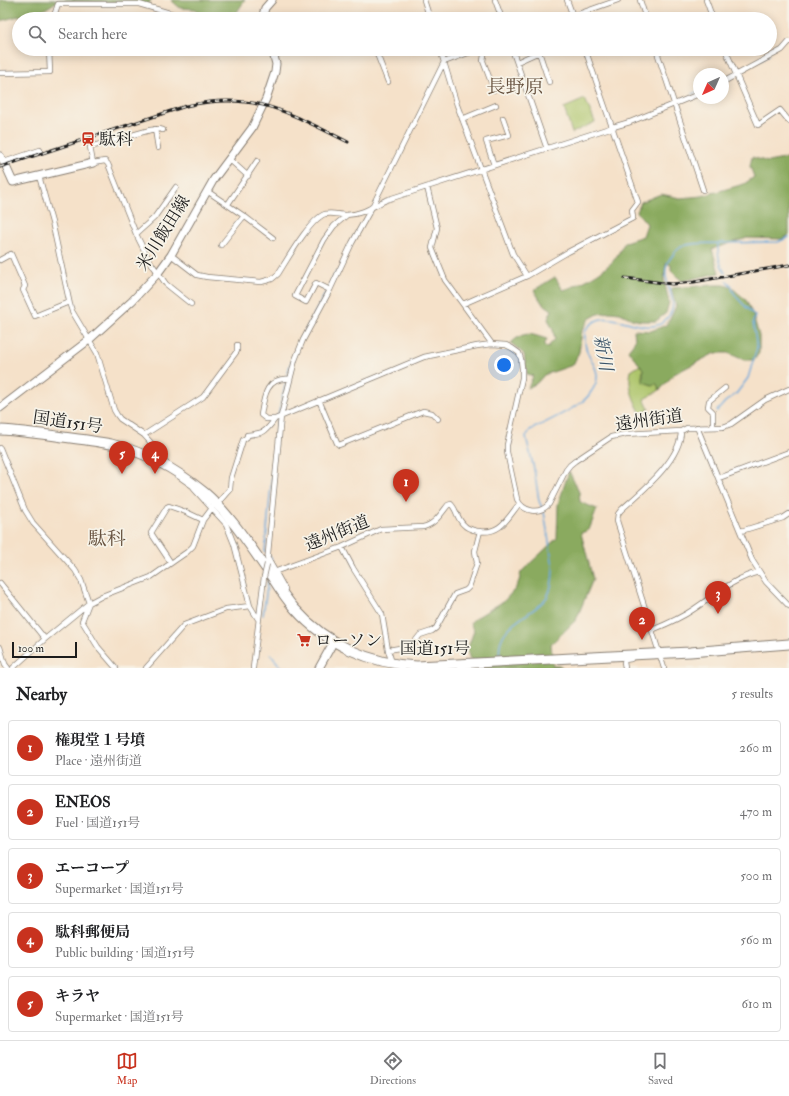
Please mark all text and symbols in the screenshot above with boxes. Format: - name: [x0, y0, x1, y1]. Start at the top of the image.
- search box: [12, 12, 777, 56]
- icon: search: [26, 23, 48, 45]
- text: Search here: [58, 25, 127, 44]
- north arrow: [693, 68, 729, 104]
- district label: 長野原: [486, 75, 544, 99]
- place label: 駄科: [99, 129, 133, 150]
- station icon: 駄科: [80, 131, 96, 147]
- street label: 米川飯田線: [132, 191, 194, 275]
- water label: 新川: [589, 333, 618, 375]
- your location: [494, 355, 514, 375]
- street label: 遠州街道: [614, 405, 684, 435]
- street label: 国道151号: [32, 407, 104, 437]
- pin: 5: [109, 441, 135, 474]
- pin: 4: [142, 441, 168, 474]
- pin: 1: [393, 469, 419, 502]
- street label: 遠州街道: [302, 511, 372, 555]
- district label: 駄科: [88, 527, 126, 551]
- pin: 3: [705, 581, 731, 614]
- pin: 2: [629, 607, 655, 640]
- place label: ローソン: [315, 630, 382, 651]
- supermarket icon: ローソン: [296, 632, 312, 648]
- street label: 国道151号: [400, 638, 470, 659]
- scale bar: [12, 640, 77, 659]
- text: 100 m: [18, 642, 44, 655]
- text: Nearby: [16, 684, 67, 705]
- text: 5 results: [731, 686, 773, 702]
- text: 権現堂１号墳: [55, 731, 145, 750]
- text: 1: [28, 740, 32, 756]
- text: 260 m: [739, 740, 772, 756]
- text: Place · 遠州街道: [55, 753, 142, 769]
- text: ENEOS: [55, 793, 111, 812]
- text: 2: [27, 804, 33, 820]
- text: 470 m: [740, 804, 772, 820]
- text: Fuel · 国道151号: [55, 815, 140, 831]
- text: エーコープ: [55, 859, 129, 878]
- text: 3: [28, 868, 33, 884]
- text: 500 m: [740, 868, 772, 884]
- text: Supermarket · 国道151号: [55, 881, 184, 897]
- text: 駄科郵便局: [55, 923, 130, 942]
- text: 4: [26, 932, 34, 948]
- text: 560 m: [740, 932, 772, 948]
- text: Public building · 国道151号: [55, 945, 195, 961]
- text: キラヤ: [55, 987, 100, 1006]
- text: 5: [27, 996, 33, 1012]
- text: 610 m: [741, 996, 772, 1012]
- text: Supermarket · 国道151号: [55, 1009, 184, 1025]
- tab: Map: [116, 1050, 138, 1087]
- tab: Directions: [370, 1050, 416, 1087]
- tab: Saved: [648, 1050, 673, 1087]

